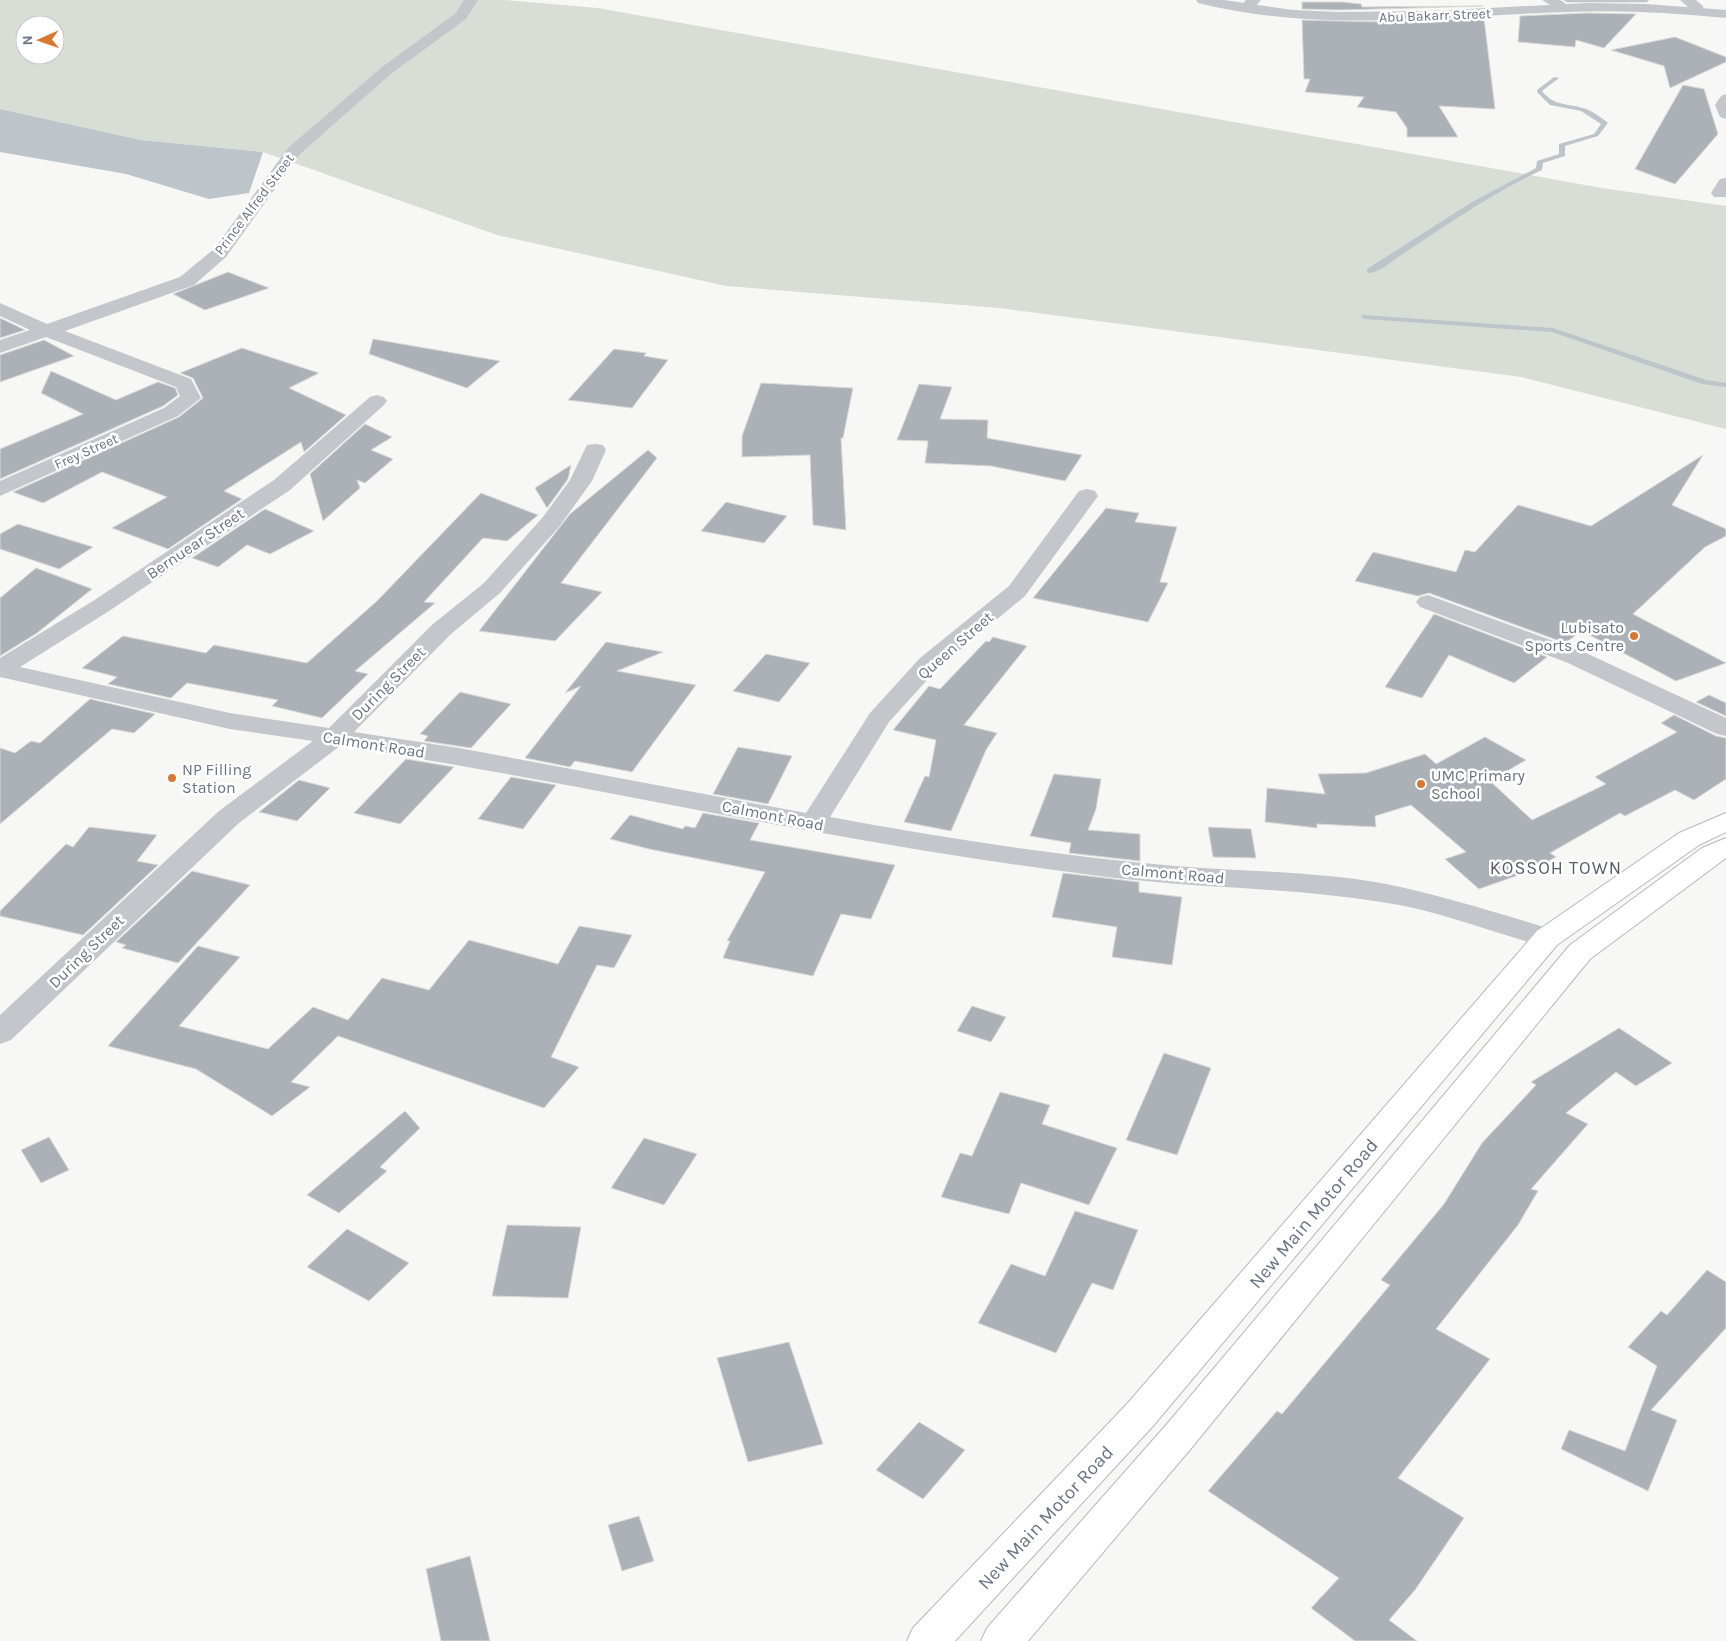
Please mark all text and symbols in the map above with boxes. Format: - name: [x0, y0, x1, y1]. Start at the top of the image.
- street label: Abu Bakarr Street: [1379, 5, 1491, 26]
- north arrow: [15, 15, 65, 65]
- text: N: [19, 35, 36, 46]
- street label: Prince Alfred Street: [211, 150, 298, 258]
- street label: Frey Street: [52, 430, 121, 473]
- street label: Bernuear Street: [143, 504, 248, 583]
- street label: Queen Street: [914, 607, 997, 683]
- place label: Lubisato Sports Centre: [1525, 618, 1624, 655]
- marker: Lubisato Sports Centre: [1628, 630, 1640, 642]
- street label: During Street: [347, 642, 429, 724]
- street label: Calmont Road: [322, 727, 426, 762]
- place label: NP Filling Station: [182, 760, 251, 797]
- place label: UMC Primary School: [1431, 766, 1526, 803]
- marker: NP Filling Station: [166, 772, 178, 784]
- marker: UMC Primary School: [1415, 778, 1427, 790]
- street label: Calmont Road: [720, 796, 825, 835]
- district label: KOSSOH TOWN: [1490, 857, 1622, 879]
- street label: Calmont Road: [1121, 860, 1225, 887]
- street label: During Street: [45, 911, 128, 992]
- street label: New Main Motor Road: [1245, 1134, 1383, 1293]
- street label: New Main Motor Road: [973, 1441, 1118, 1594]

